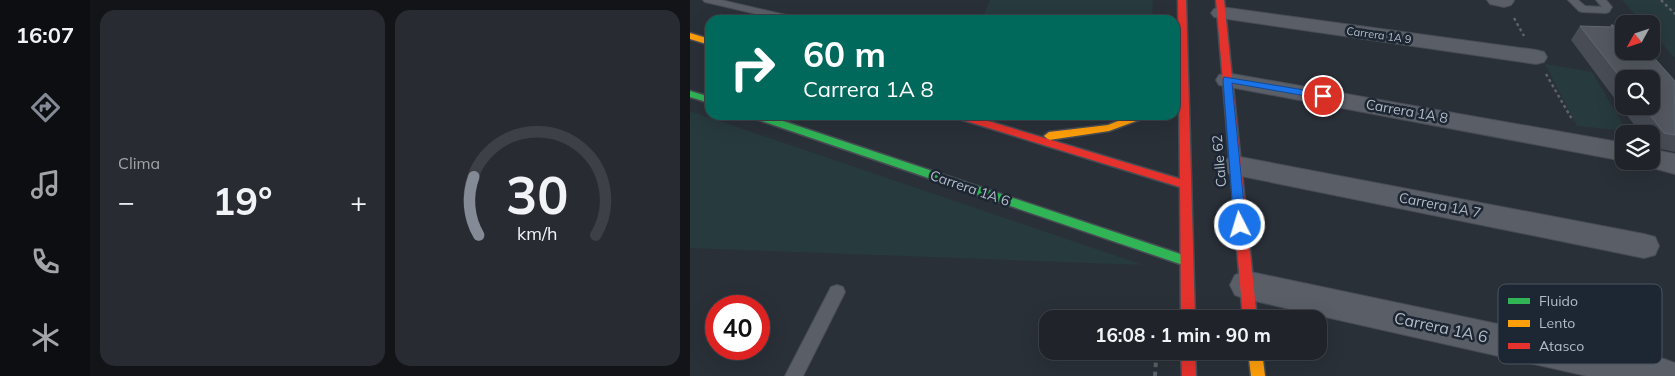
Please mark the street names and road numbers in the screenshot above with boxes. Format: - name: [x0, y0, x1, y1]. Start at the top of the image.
- street label: Carrera 1A 9: [1346, 24, 1412, 46]
- street label: Carrera 1A 8: [1364, 95, 1450, 127]
- street label: Calle 62: [1208, 134, 1230, 188]
- street label: Carrera 1A 6: [928, 166, 1012, 210]
- street label: Carrera 1A 7: [1397, 188, 1483, 222]
- street label: Carrera 1A 6: [1392, 307, 1490, 347]

